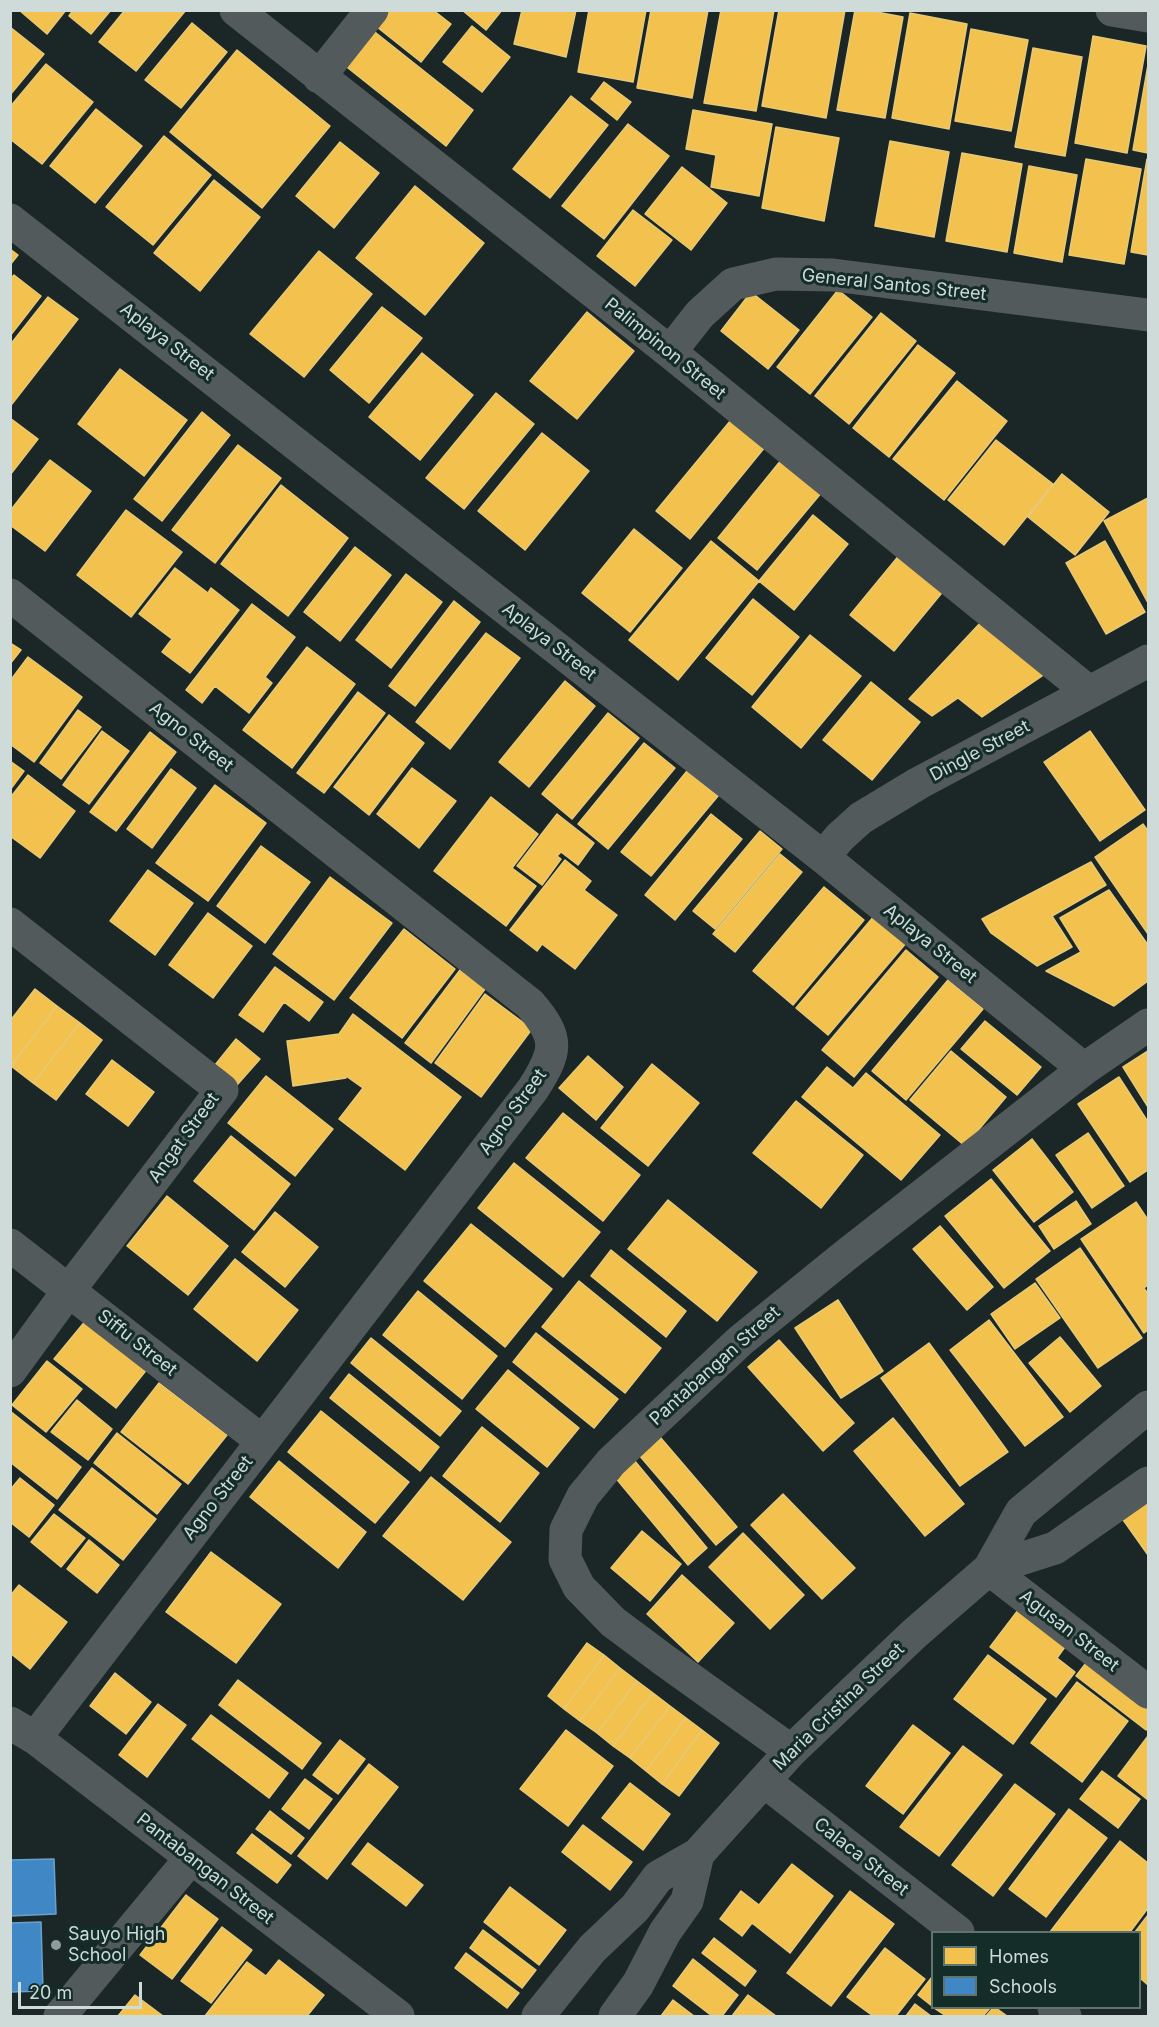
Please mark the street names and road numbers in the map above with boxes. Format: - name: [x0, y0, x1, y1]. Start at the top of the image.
- street label: General Santos Street: [801, 265, 987, 305]
- street label: Palimpinon Street: [600, 294, 730, 404]
- street label: Aplaya Street: [116, 299, 218, 385]
- street label: Aplaya Street: [498, 599, 600, 685]
- street label: Agno Street: [145, 697, 237, 777]
- street label: Dingle Street: [926, 716, 1034, 786]
- street label: Aplaya Street: [879, 900, 981, 988]
- street label: Agno Street: [475, 1065, 551, 1159]
- street label: Angat Street: [144, 1089, 224, 1187]
- street label: Pantabangan Street: [645, 1302, 785, 1430]
- street label: Siffu Street: [93, 1305, 181, 1381]
- street label: Agno Street: [178, 1452, 258, 1544]
- street label: Agusan Street: [1015, 1585, 1123, 1677]
- street label: Maria Cristina Street: [769, 1639, 909, 1775]
- street label: Pantabangan Street: [132, 1809, 278, 1929]
- street label: Calaca Street: [809, 1813, 913, 1901]

